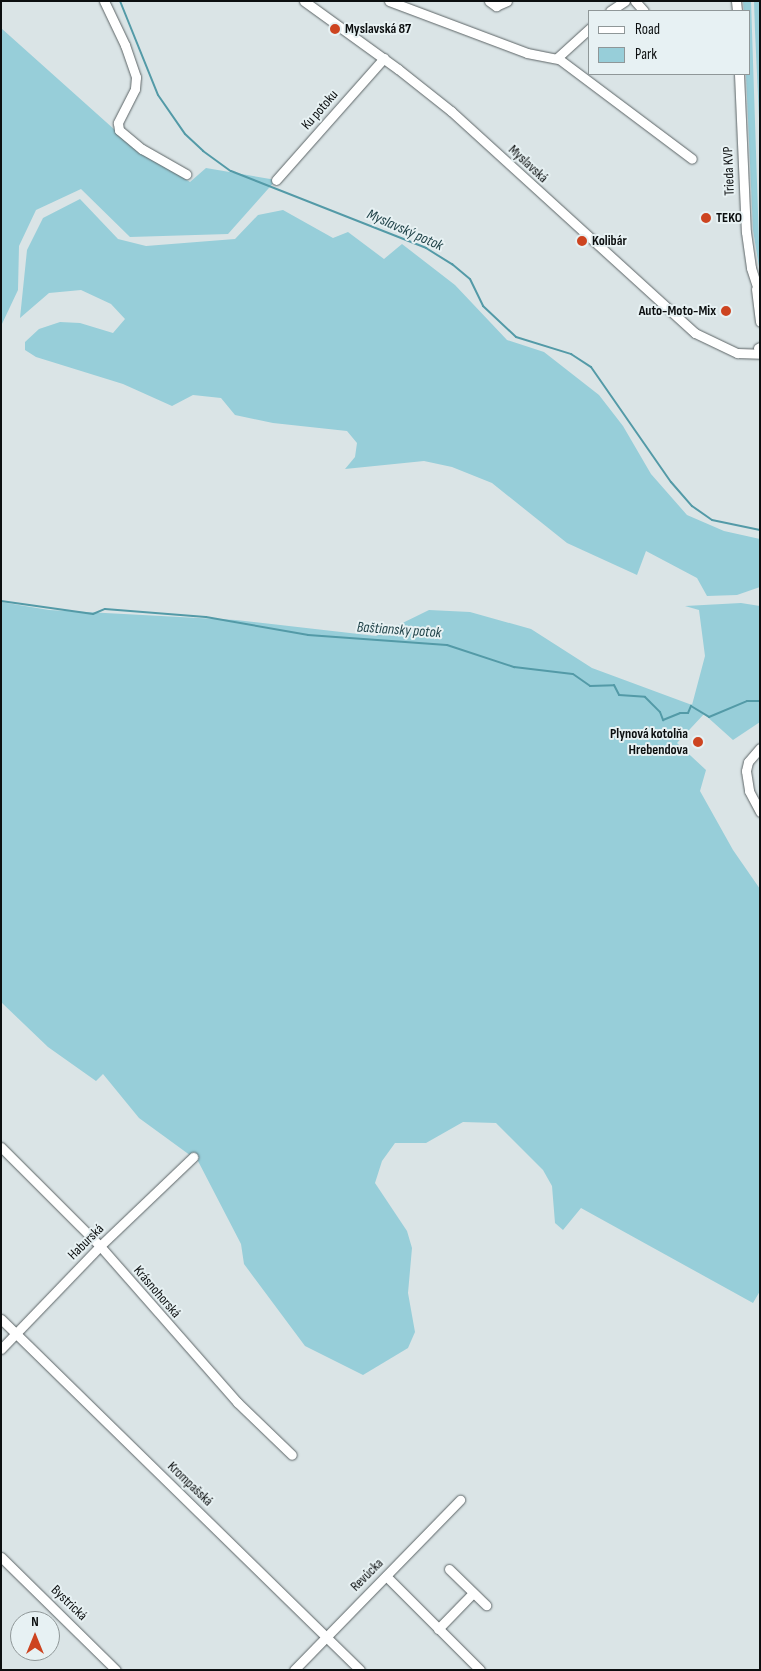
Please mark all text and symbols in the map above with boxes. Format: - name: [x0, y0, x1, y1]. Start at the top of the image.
- legend: [588, 10, 751, 75]
- text: Road: [635, 20, 660, 39]
- place label: Myslavská 87: [345, 21, 411, 37]
- marker: Myslavská 87: [329, 23, 341, 35]
- text: Park: [635, 45, 657, 64]
- street label: Ku potoku: [298, 87, 342, 133]
- street label: Myslavská: [505, 142, 551, 186]
- street label: Trieda KVP: [720, 146, 738, 196]
- water label: Myslavský potok: [364, 205, 446, 255]
- place label: TEKO: [716, 210, 742, 226]
- marker: TEKO: [700, 212, 712, 224]
- place label: Kolibár: [592, 233, 627, 249]
- marker: Kolibár: [576, 235, 588, 247]
- place label: Auto-Moto-Mix: [639, 303, 716, 319]
- marker: Auto-Moto-Mix: [720, 305, 732, 317]
- water label: Baštiansky potok: [356, 618, 442, 642]
- place label: Plynová kotolňa Hrebendova: [610, 726, 688, 759]
- marker: Plynová kotolňa Hrebendova: [692, 736, 704, 748]
- street label: Haburská: [65, 1221, 107, 1263]
- street label: Krásnohorská: [130, 1262, 184, 1322]
- street label: Krompašská: [164, 1458, 216, 1510]
- street label: Revúcka: [347, 1555, 387, 1595]
- street label: Bystrická: [47, 1582, 91, 1624]
- north arrow: [10, 1611, 60, 1661]
- text: N: [31, 1613, 39, 1630]

